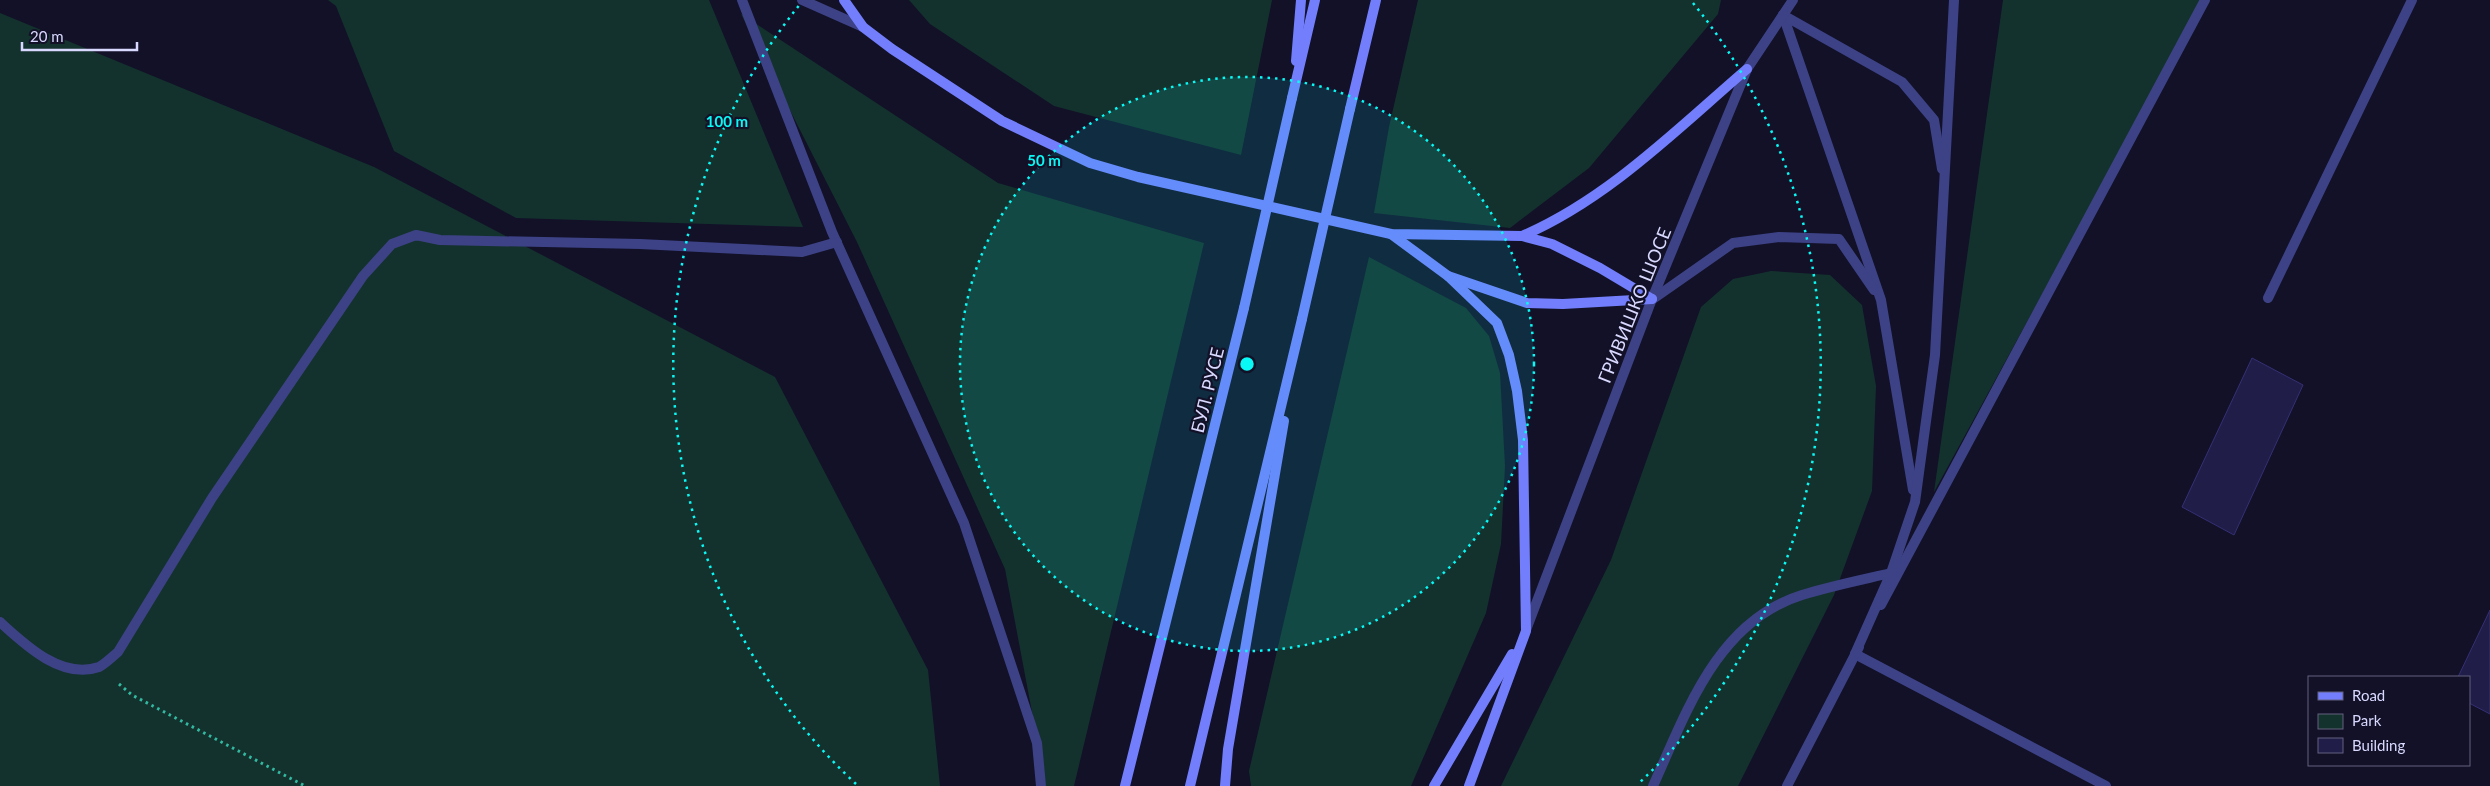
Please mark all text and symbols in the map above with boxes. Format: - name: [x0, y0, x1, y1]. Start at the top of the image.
- scale bar: [22, 20, 138, 52]
- text: 20 m: [30, 27, 64, 45]
- text: 100 m: [706, 112, 748, 130]
- text: 50 m: [1027, 151, 1061, 169]
- street label: ГРИВИШКО ШОСЕ: [1593, 224, 1675, 386]
- street label: БУЛ. РУСЕ: [1186, 345, 1228, 435]
- centre of rings: [1238, 355, 1256, 373]
- legend: [2308, 676, 2470, 766]
- text: Road: [2352, 686, 2385, 704]
- text: Park: [2352, 711, 2382, 729]
- text: Building: [2352, 736, 2405, 754]

